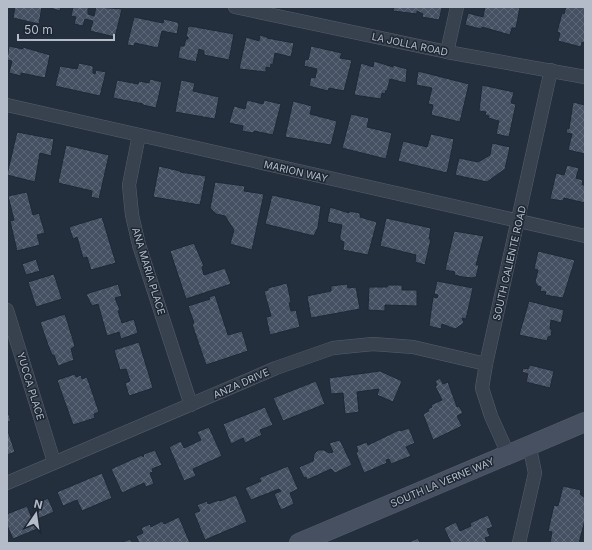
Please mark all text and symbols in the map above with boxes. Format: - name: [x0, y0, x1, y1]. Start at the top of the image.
- scale bar: [18, 16, 114, 42]
- text: 50 m: [24, 22, 53, 37]
- street label: LA JOLLA ROAD: [371, 30, 449, 58]
- street label: MARION WAY: [263, 158, 329, 184]
- street label: SOUTH CALIENTE ROAD: [490, 205, 528, 321]
- street label: ANA MARIA PLACE: [130, 226, 168, 316]
- street label: YUCCA PLACE: [15, 351, 47, 421]
- street label: ANZA DRIVE: [211, 365, 271, 401]
- street label: SOUTH LA VERNE WAY: [388, 455, 496, 509]
- north arrow: [16, 494, 56, 534]
- text: N: [33, 496, 44, 512]

